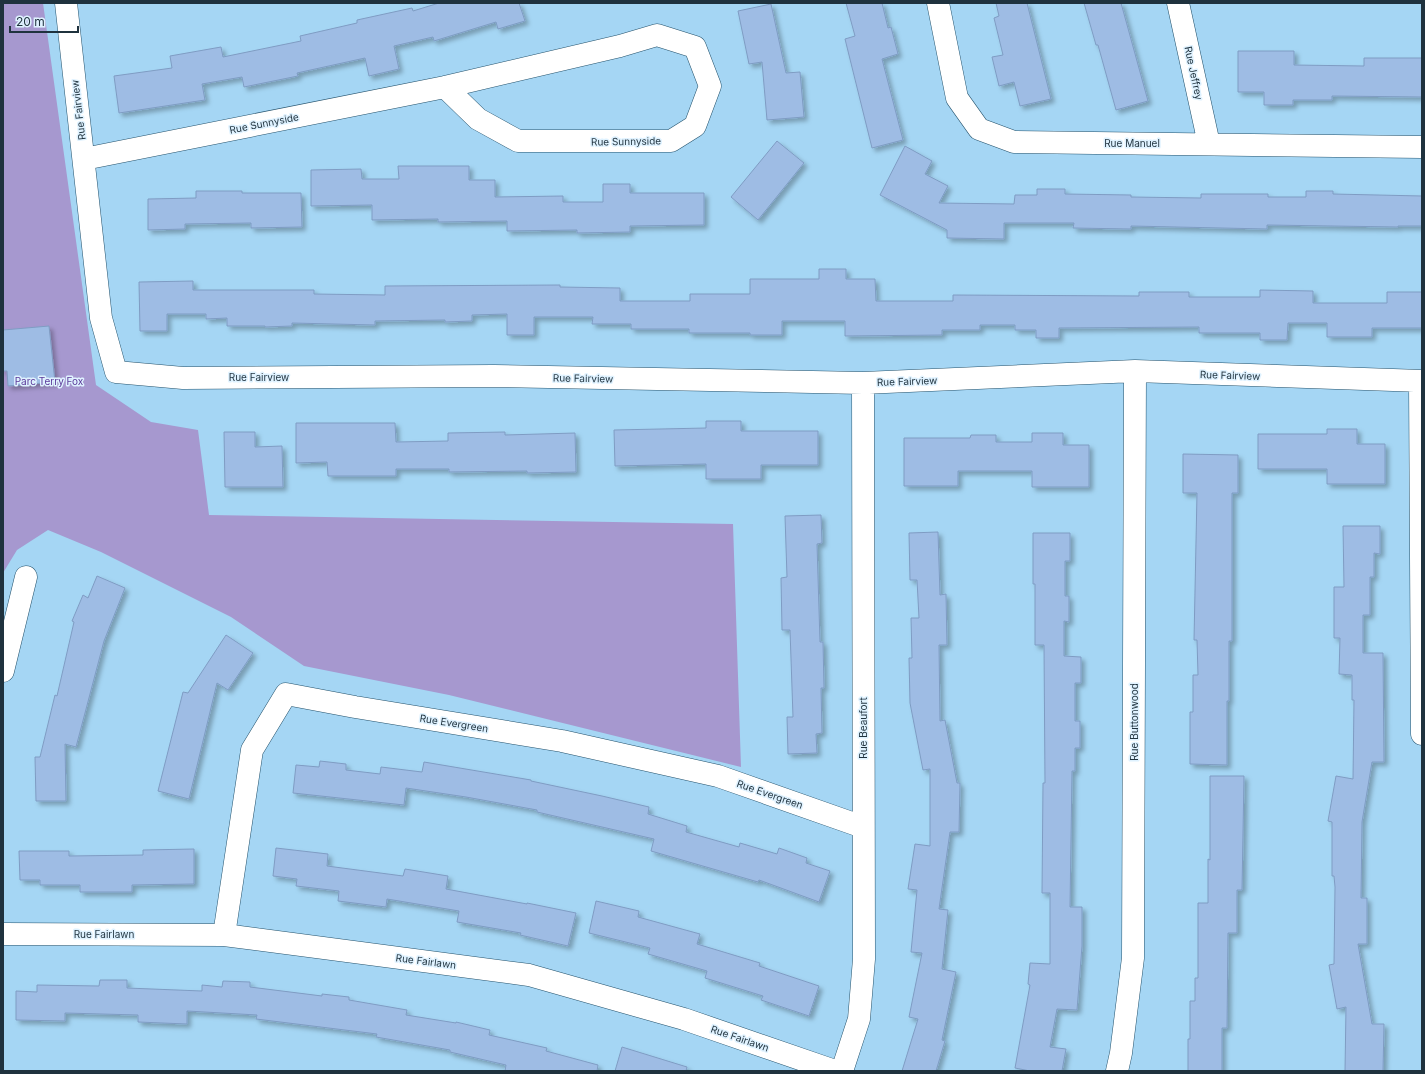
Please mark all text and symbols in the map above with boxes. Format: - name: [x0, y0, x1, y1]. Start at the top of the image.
- scale bar: [10, 8, 78, 34]
- text: 20 m: [16, 14, 45, 29]
- street label: Rue Jeffrey: [1182, 45, 1206, 101]
- street label: Rue Fairview: [68, 79, 88, 141]
- street label: Rue Sunnyside: [228, 110, 300, 136]
- street label: Rue Sunnyside: [591, 134, 661, 148]
- street label: Rue Manuel: [1104, 137, 1160, 149]
- street label: Rue Fairview: [1200, 368, 1260, 382]
- street label: Rue Fairview: [229, 371, 289, 383]
- street label: Rue Fairview: [553, 371, 613, 385]
- street label: Rue Fairview: [877, 374, 937, 388]
- park label: Parc Terry Fox: [15, 375, 84, 387]
- street label: Rue Buttonwood: [1128, 683, 1140, 761]
- street label: Rue Beaufort: [857, 696, 869, 759]
- street label: Rue Evergreen: [419, 712, 489, 734]
- street label: Rue Evergreen: [735, 777, 805, 811]
- street label: Rue Fairlawn: [74, 928, 134, 940]
- street label: Rue Fairlawn: [395, 951, 457, 971]
- street label: Rue Fairlawn: [709, 1022, 771, 1054]

